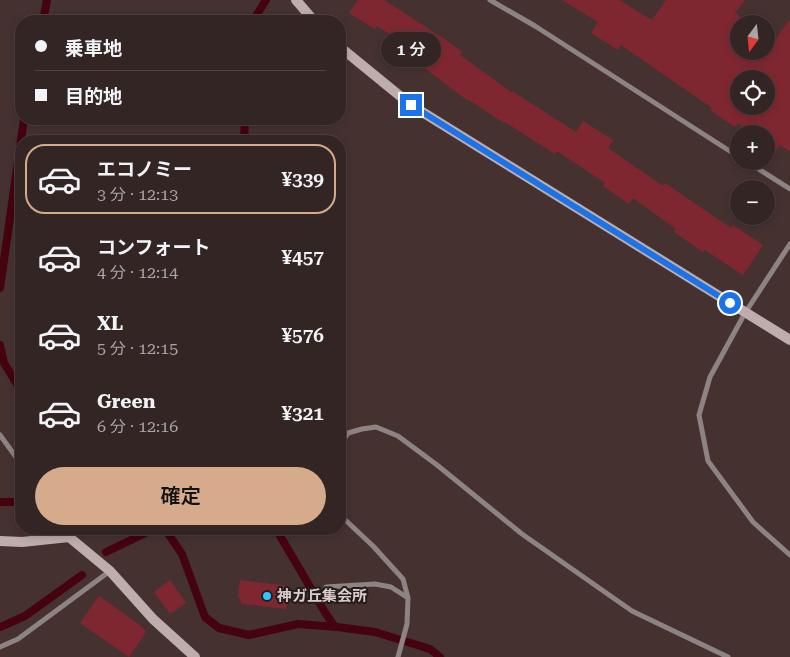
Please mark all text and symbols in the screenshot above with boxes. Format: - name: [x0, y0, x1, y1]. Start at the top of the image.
- north arrow: [730, 15, 775, 60]
- map controls: [730, 15, 775, 225]
- callout: 1 分: [381, 32, 441, 68]
- text: 乗車地: [65, 37, 122, 60]
- text: 1 分: [396, 40, 426, 59]
- button: locate: [730, 70, 775, 115]
- text: 目的地: [65, 85, 122, 108]
- route end: [400, 94, 422, 116]
- button: +: [730, 125, 775, 170]
- icon: car: [37, 157, 82, 202]
- text: エコノミー: [97, 158, 192, 181]
- text: ¥339: [281, 168, 324, 191]
- button: −: [730, 180, 775, 225]
- text: 3 分 · 12:13: [97, 185, 178, 204]
- icon: car: [37, 235, 82, 280]
- text: コンフォート: [97, 236, 210, 259]
- text: ¥457: [281, 246, 324, 269]
- text: 4 分 · 12:14: [97, 263, 178, 282]
- route start: [719, 292, 741, 314]
- text: XL: [97, 312, 123, 335]
- icon: car: [37, 313, 82, 358]
- text: ¥576: [281, 324, 324, 347]
- text: 5 分 · 12:15: [97, 339, 178, 358]
- text: Green: [97, 390, 155, 413]
- icon: car: [37, 391, 82, 436]
- text: ¥321: [281, 402, 324, 425]
- text: 6 分 · 12:16: [97, 417, 178, 436]
- button: 確定: [35, 467, 326, 525]
- place label: 神ガ丘集会所: [276, 587, 367, 605]
- marker: 神ガ丘集会所: [261, 590, 273, 602]

